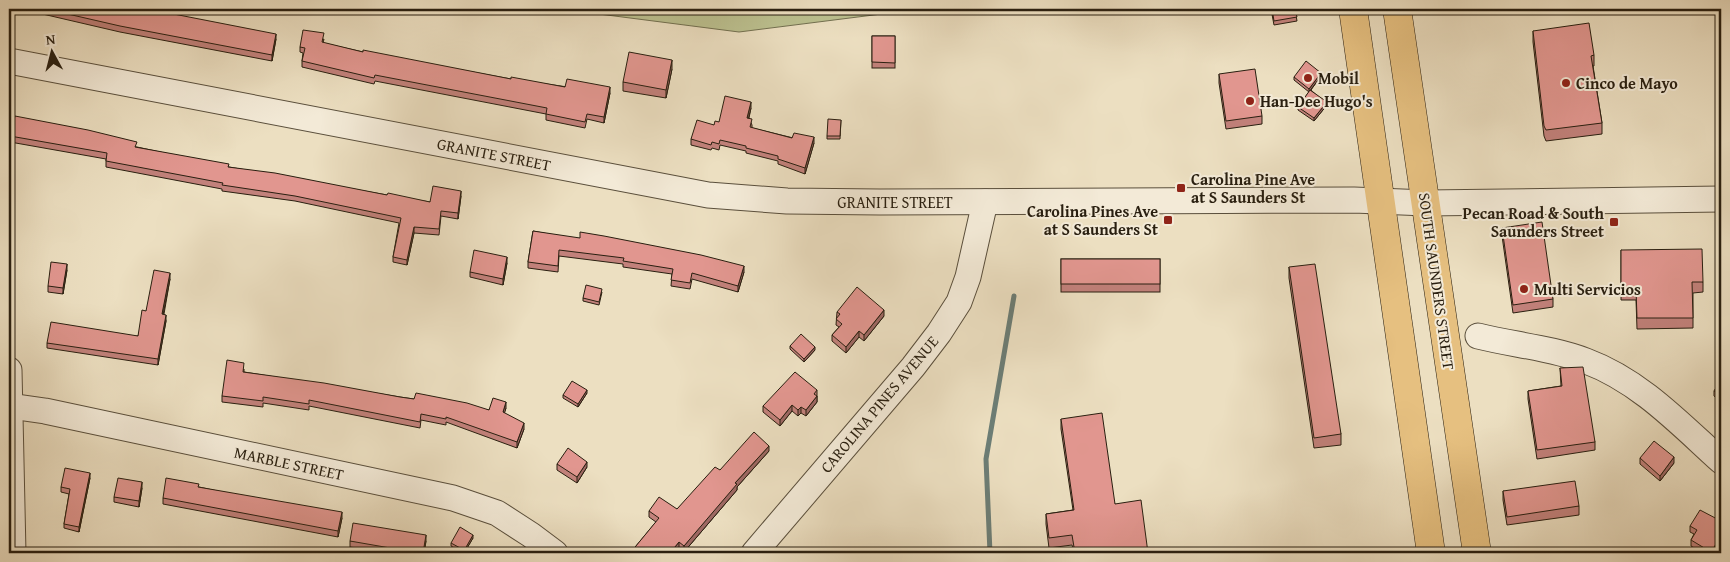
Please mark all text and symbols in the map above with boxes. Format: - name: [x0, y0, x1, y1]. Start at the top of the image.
- north arrow: [28, 28, 78, 78]
- text: N: [45, 29, 57, 50]
- place label: Mobil: [1318, 66, 1359, 90]
- place label: Cinco de Mayo: [1576, 71, 1678, 95]
- marker: Mobil: [1302, 72, 1314, 84]
- marker: Cinco de Mayo: [1560, 77, 1572, 89]
- place label: Han-Dee Hugo's: [1260, 89, 1373, 113]
- marker: Han-Dee Hugo's: [1244, 95, 1256, 107]
- street label: GRANITE STREET: [435, 131, 553, 177]
- place label: Carolina Pine Ave at S Saunders St: [1191, 167, 1315, 209]
- marker: Carolina Pine Ave at S Saunders St: [1175, 182, 1187, 194]
- street label: GRANITE STREET: [837, 190, 953, 214]
- street label: SOUTH SAUNDERS STREET: [1413, 191, 1461, 371]
- place label: Carolina Pines Ave at S Saunders St: [1027, 199, 1158, 241]
- place label: Pecan Road & South Saunders Street: [1463, 201, 1605, 243]
- marker: Carolina Pines Ave at S Saunders St: [1162, 214, 1174, 226]
- marker: Pecan Road & South Saunders Street: [1608, 216, 1620, 228]
- place label: Multi Servicios: [1534, 277, 1641, 301]
- marker: Multi Servicios: [1518, 283, 1530, 295]
- street label: CAROLINA PINES AVENUE: [814, 330, 944, 478]
- street label: MARBLE STREET: [232, 440, 346, 486]

